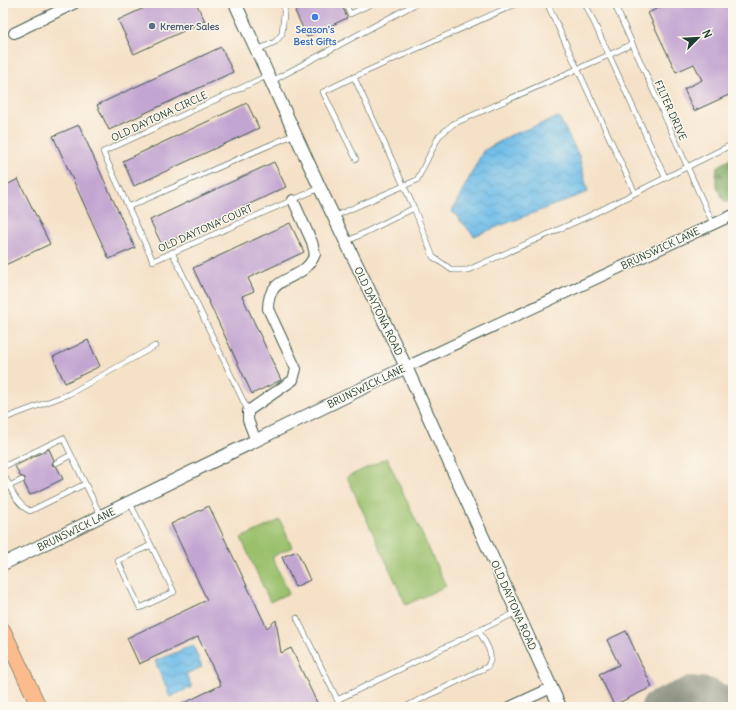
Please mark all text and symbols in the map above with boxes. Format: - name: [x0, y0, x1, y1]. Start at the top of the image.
- marker: Season's Best Gifts: [310, 12, 320, 22]
- north arrow: [678, 18, 718, 58]
- place label: Kremer Sales: [160, 20, 220, 33]
- marker: Kremer Sales: [147, 21, 157, 31]
- place label: Season's Best Gifts: [294, 23, 337, 48]
- text: N: [699, 28, 715, 40]
- street label: FILTER DRIVE: [652, 78, 690, 142]
- street label: OLD DAYTONA CIRCLE: [109, 88, 210, 144]
- street label: OLD DAYTONA COURT: [156, 202, 254, 255]
- street label: BRUNSWICK LANE: [619, 224, 702, 272]
- street label: OLD DAYTONA ROAD: [351, 265, 406, 358]
- street label: BRUNSWICK LANE: [325, 362, 408, 411]
- street label: BRUNSWICK LANE: [35, 505, 118, 554]
- street label: OLD DAYTONA ROAD: [488, 558, 539, 652]

